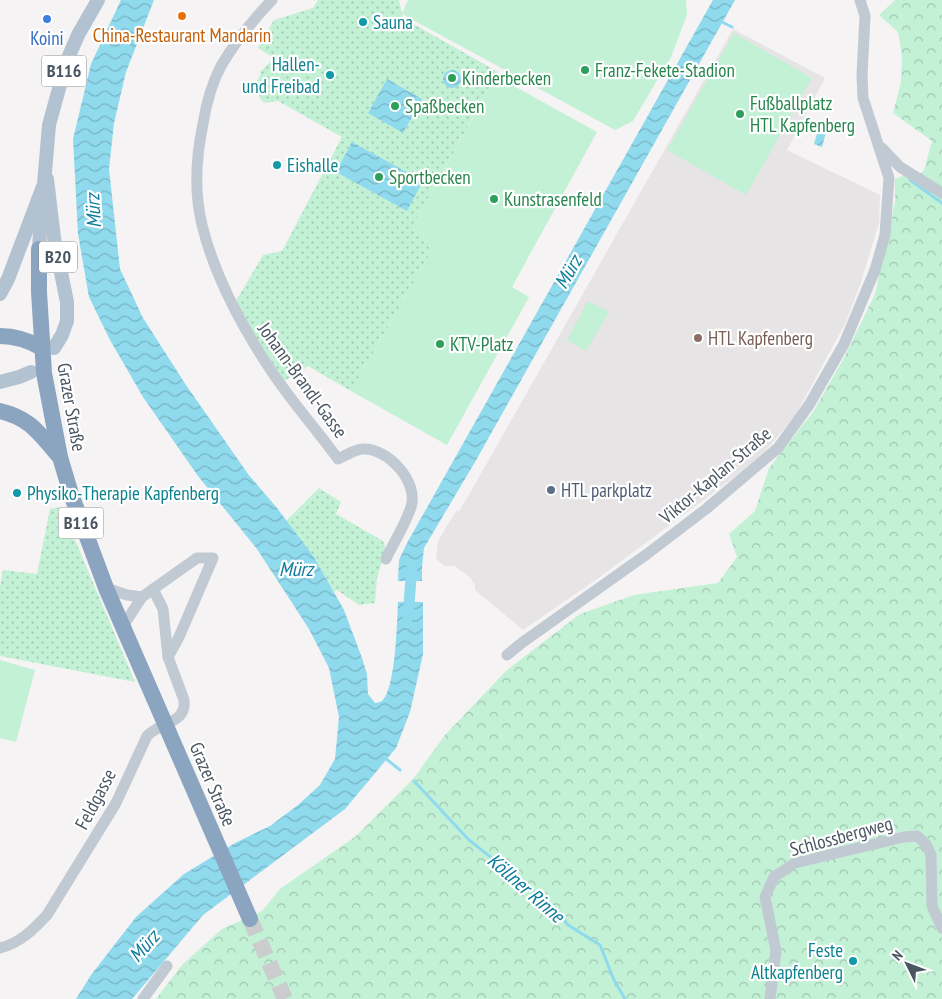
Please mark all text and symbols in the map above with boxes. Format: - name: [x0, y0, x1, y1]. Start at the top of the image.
- marker: China-Restaurant Mandarin: [176, 10, 188, 22]
- place label: Sauna: [373, 10, 413, 34]
- marker: Koini: [41, 13, 53, 25]
- marker: Sauna: [357, 16, 369, 28]
- place label: China-Restaurant Mandarin: [93, 23, 271, 47]
- place label: Koini: [30, 26, 64, 50]
- place label: Hallen- und Freibad: [242, 52, 320, 98]
- road number: B116: [42, 56, 86, 86]
- place label: Franz-Fekete-Stadion: [595, 58, 735, 82]
- marker: Franz-Fekete-Stadion: [579, 64, 591, 76]
- place label: Kinderbecken: [462, 66, 551, 90]
- marker: Hallen- und Freibad: [324, 69, 336, 81]
- marker: Kinderbecken: [446, 72, 458, 84]
- place label: Fußballplatz HTL Kapfenberg: [750, 91, 855, 137]
- place label: Spaßbecken: [405, 94, 484, 118]
- marker: Spaßbecken: [389, 100, 401, 112]
- marker: Fußballplatz HTL Kapfenberg: [734, 108, 746, 120]
- place label: Eishalle: [287, 153, 339, 177]
- marker: Eishalle: [271, 159, 283, 171]
- place label: Sportbecken: [389, 165, 471, 189]
- marker: Sportbecken: [373, 171, 385, 183]
- place label: Kunstrasenfeld: [504, 187, 602, 211]
- water label: Mürz: [79, 192, 107, 229]
- marker: Kunstrasenfeld: [488, 193, 500, 205]
- road number: B20: [39, 242, 77, 272]
- water label: Mürz: [548, 249, 589, 293]
- street label: Johann-Brandl-Gasse: [252, 317, 353, 443]
- place label: HTL Kapfenberg: [708, 326, 813, 350]
- place label: KTV-Platz: [450, 332, 513, 356]
- marker: HTL Kapfenberg: [692, 332, 704, 344]
- marker: KTV-Platz: [434, 338, 446, 350]
- street label: Grazer Straße: [52, 361, 92, 453]
- street label: Viktor-Kaplan-Straße: [654, 421, 776, 529]
- place label: HTL parkplatz: [561, 478, 652, 502]
- place label: Physiko-Therapie Kapfenberg: [27, 481, 219, 505]
- marker: HTL parkplatz: [545, 484, 557, 496]
- marker: Physiko-Therapie Kapfenberg: [11, 487, 23, 499]
- road number: B116: [58, 508, 104, 538]
- water label: Mürz: [279, 556, 315, 582]
- street label: Grazer Straße: [185, 738, 242, 830]
- street label: Feldgasse: [69, 765, 121, 833]
- street label: Schlossbergweg: [787, 811, 895, 861]
- water label: Köllner Rinne: [482, 847, 571, 930]
- water label: Mürz: [123, 923, 166, 967]
- place label: Feste Altkapfenberg: [751, 938, 843, 984]
- north arrow: [882, 939, 932, 989]
- text: N: [888, 946, 907, 964]
- marker: Feste Altkapfenberg: [847, 955, 859, 967]

